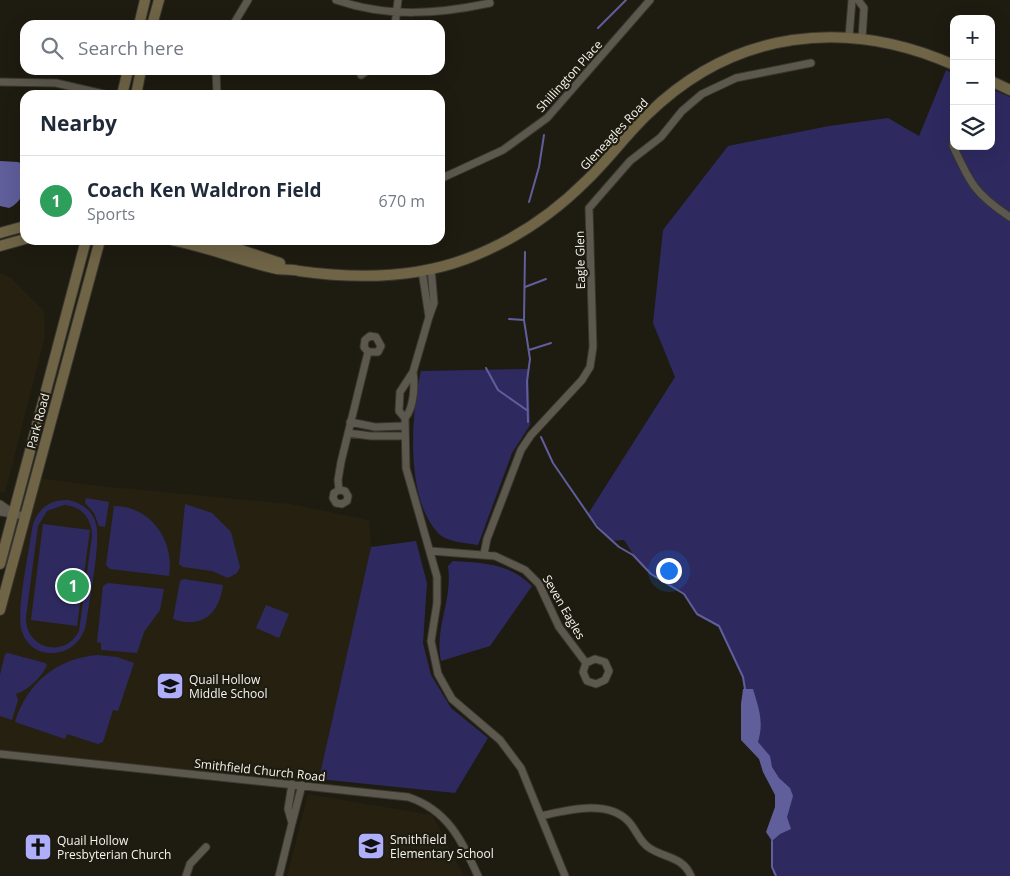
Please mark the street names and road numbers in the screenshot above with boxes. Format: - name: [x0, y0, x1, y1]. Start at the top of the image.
- street label: Shillington Place: [532, 36, 606, 116]
- street label: Gleneagles Road: [576, 94, 652, 174]
- street label: Eagle Glen: [571, 231, 589, 289]
- street label: Park Road: [22, 391, 54, 451]
- street label: Seven Eagles: [539, 572, 589, 643]
- street label: Smithfield Church Road: [194, 755, 326, 785]

